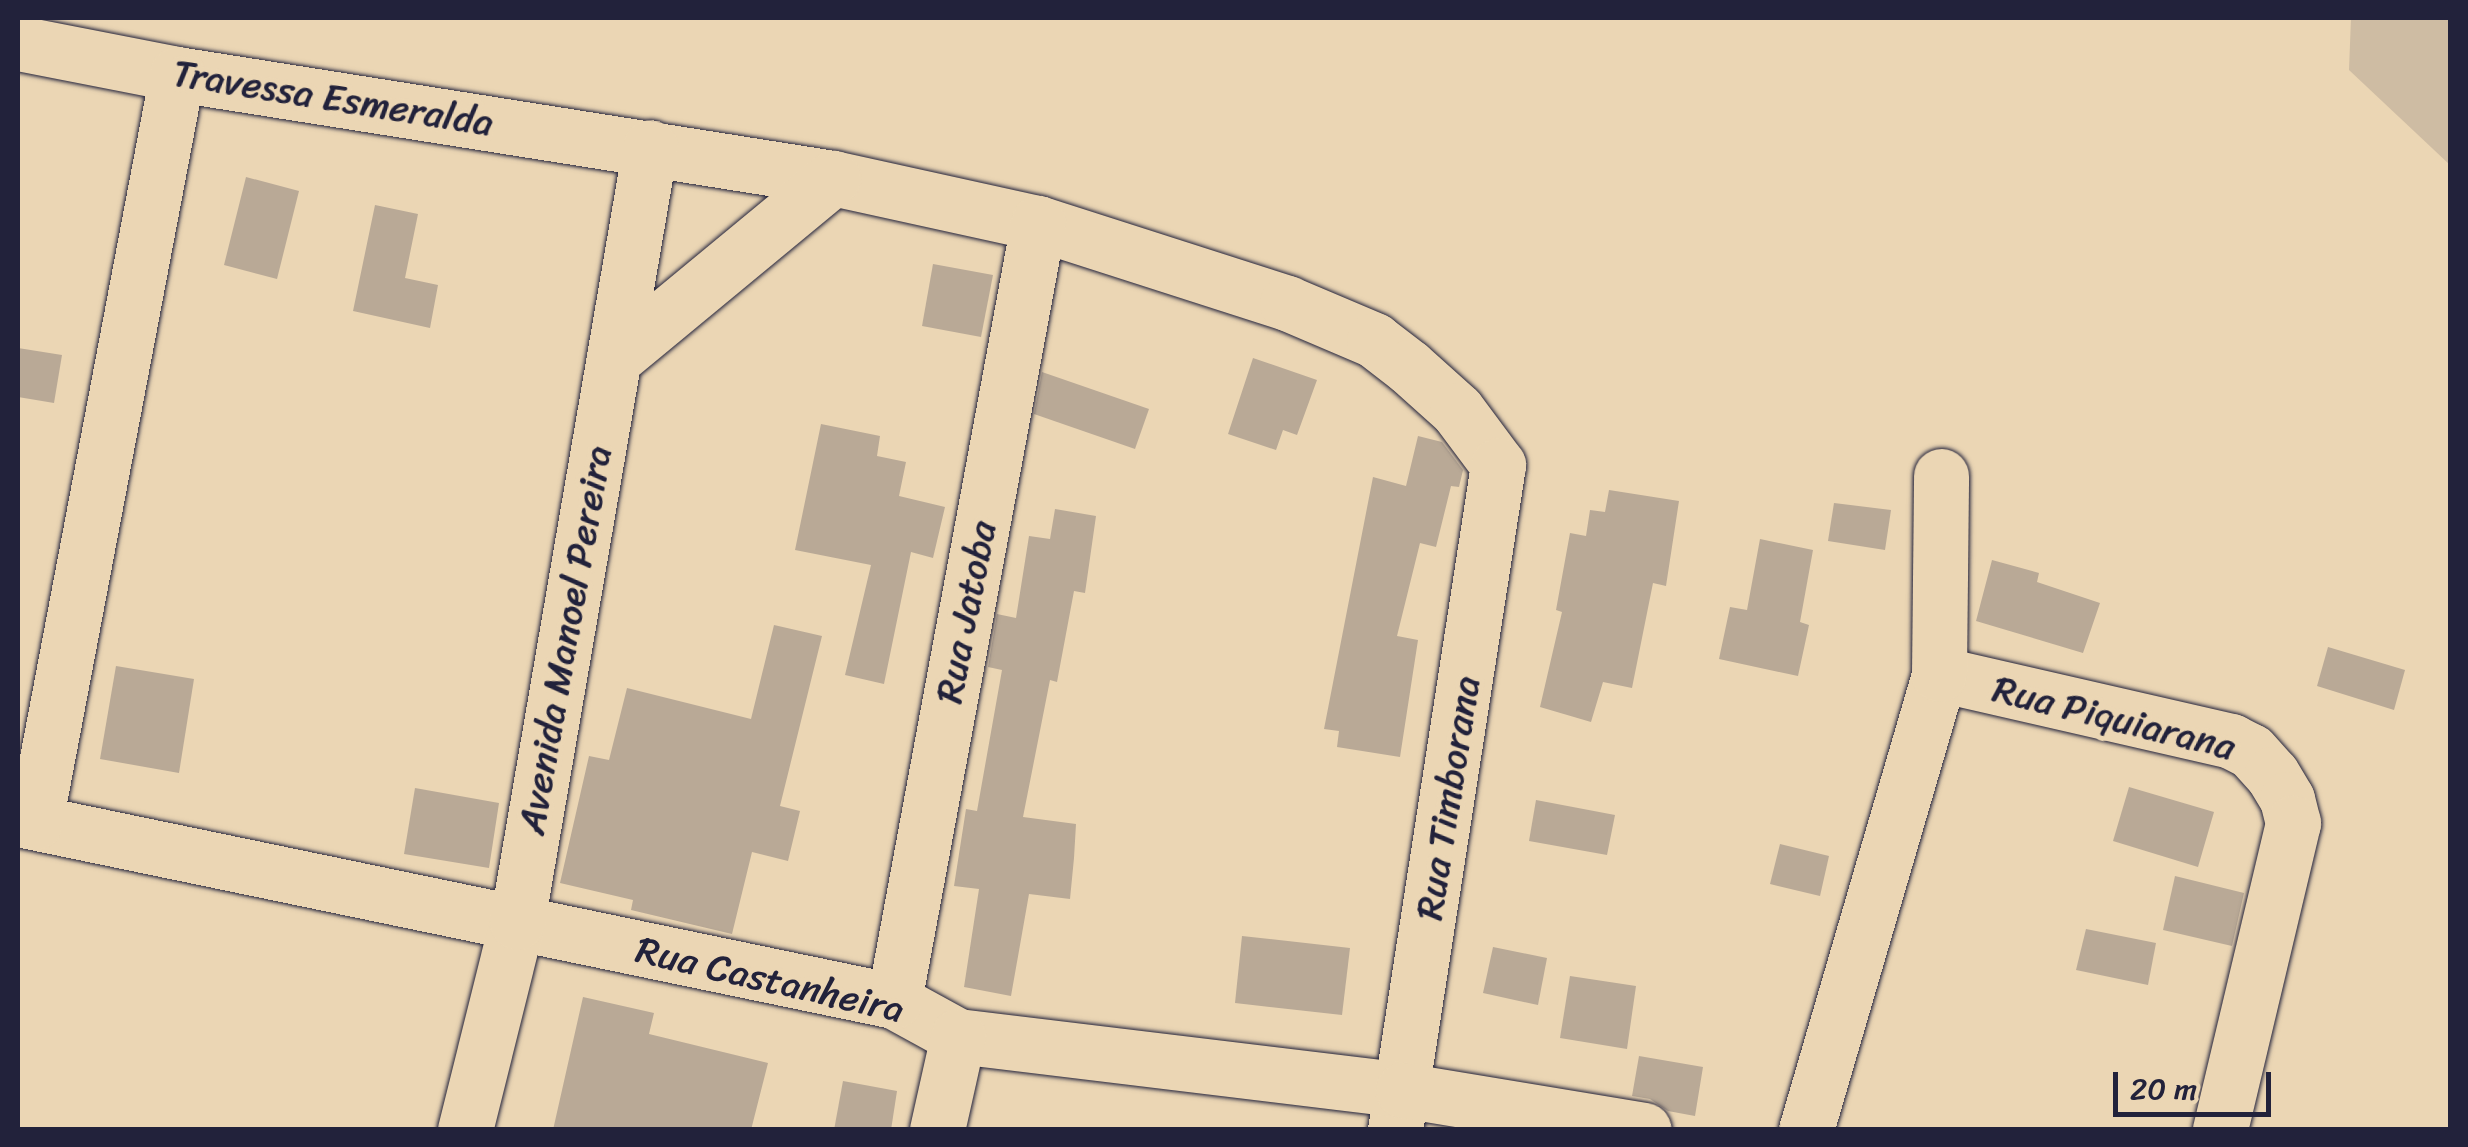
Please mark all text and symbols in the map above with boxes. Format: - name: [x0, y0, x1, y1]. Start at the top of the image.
- street label: Travessa Esmeralda: [170, 50, 496, 146]
- street label: Avenida Manoel Pereira: [508, 442, 622, 838]
- street label: Rua Jatoba: [926, 517, 1006, 707]
- street label: Rua Piquiarana: [1988, 666, 2240, 770]
- street label: Rua Timborana: [1406, 672, 1490, 924]
- street label: Rua Castanheira: [632, 927, 908, 1033]
- scale bar: [2118, 1052, 2276, 1114]
- text: 20 m: [2130, 1062, 2197, 1116]

